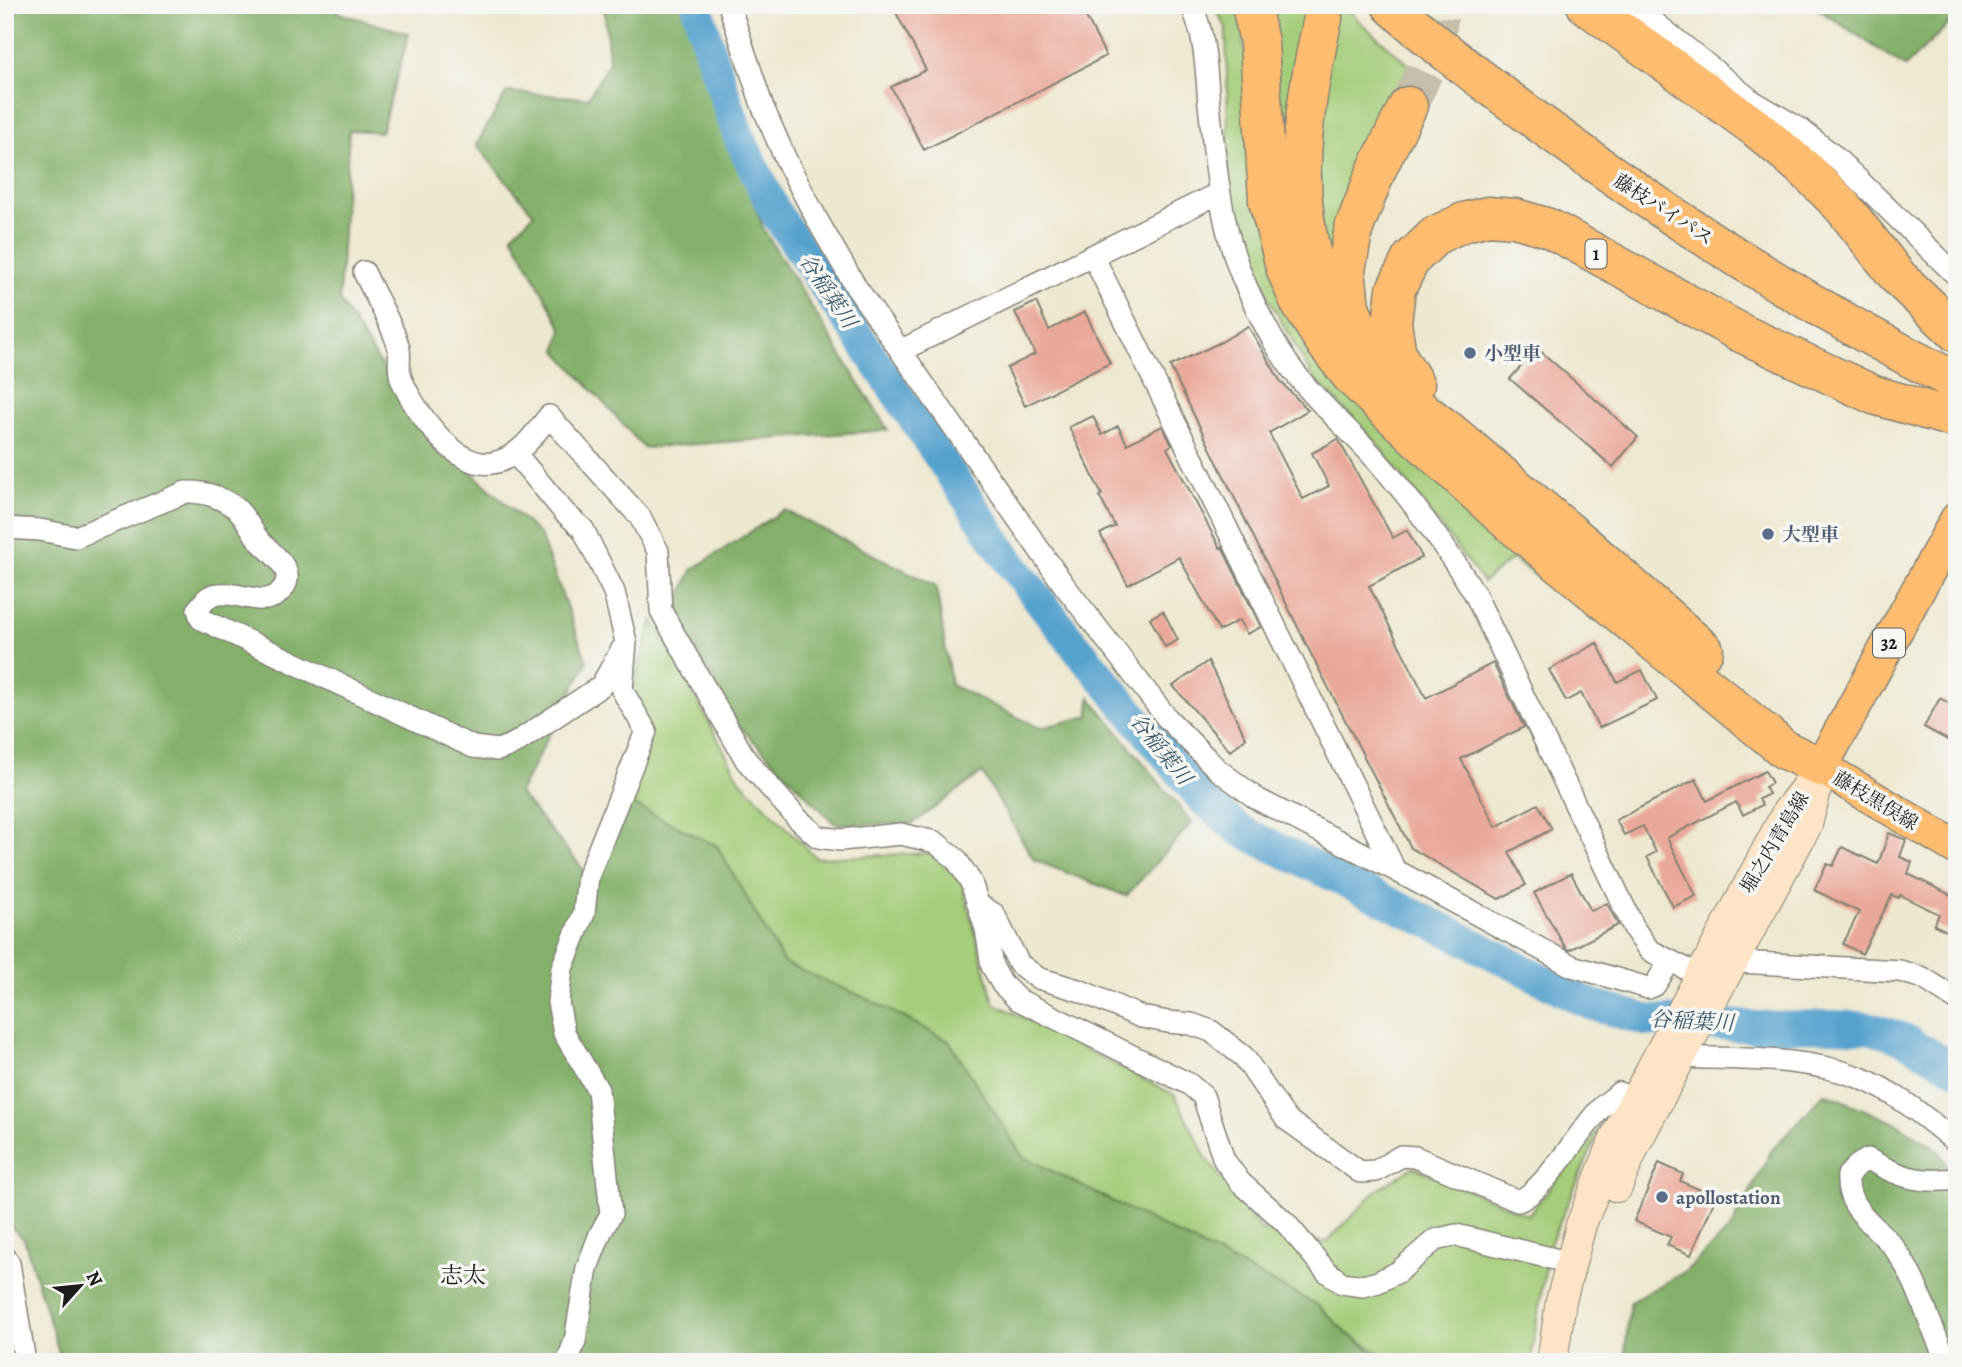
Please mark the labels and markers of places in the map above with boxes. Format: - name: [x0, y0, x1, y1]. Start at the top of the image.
- place label: 小型車: [1484, 341, 1541, 367]
- marker: 小型車: [1462, 345, 1478, 361]
- place label: 大型車: [1782, 522, 1839, 548]
- marker: 大型車: [1760, 526, 1776, 542]
- place label: apollostation: [1676, 1185, 1781, 1211]
- marker: apollostation: [1654, 1189, 1670, 1205]

